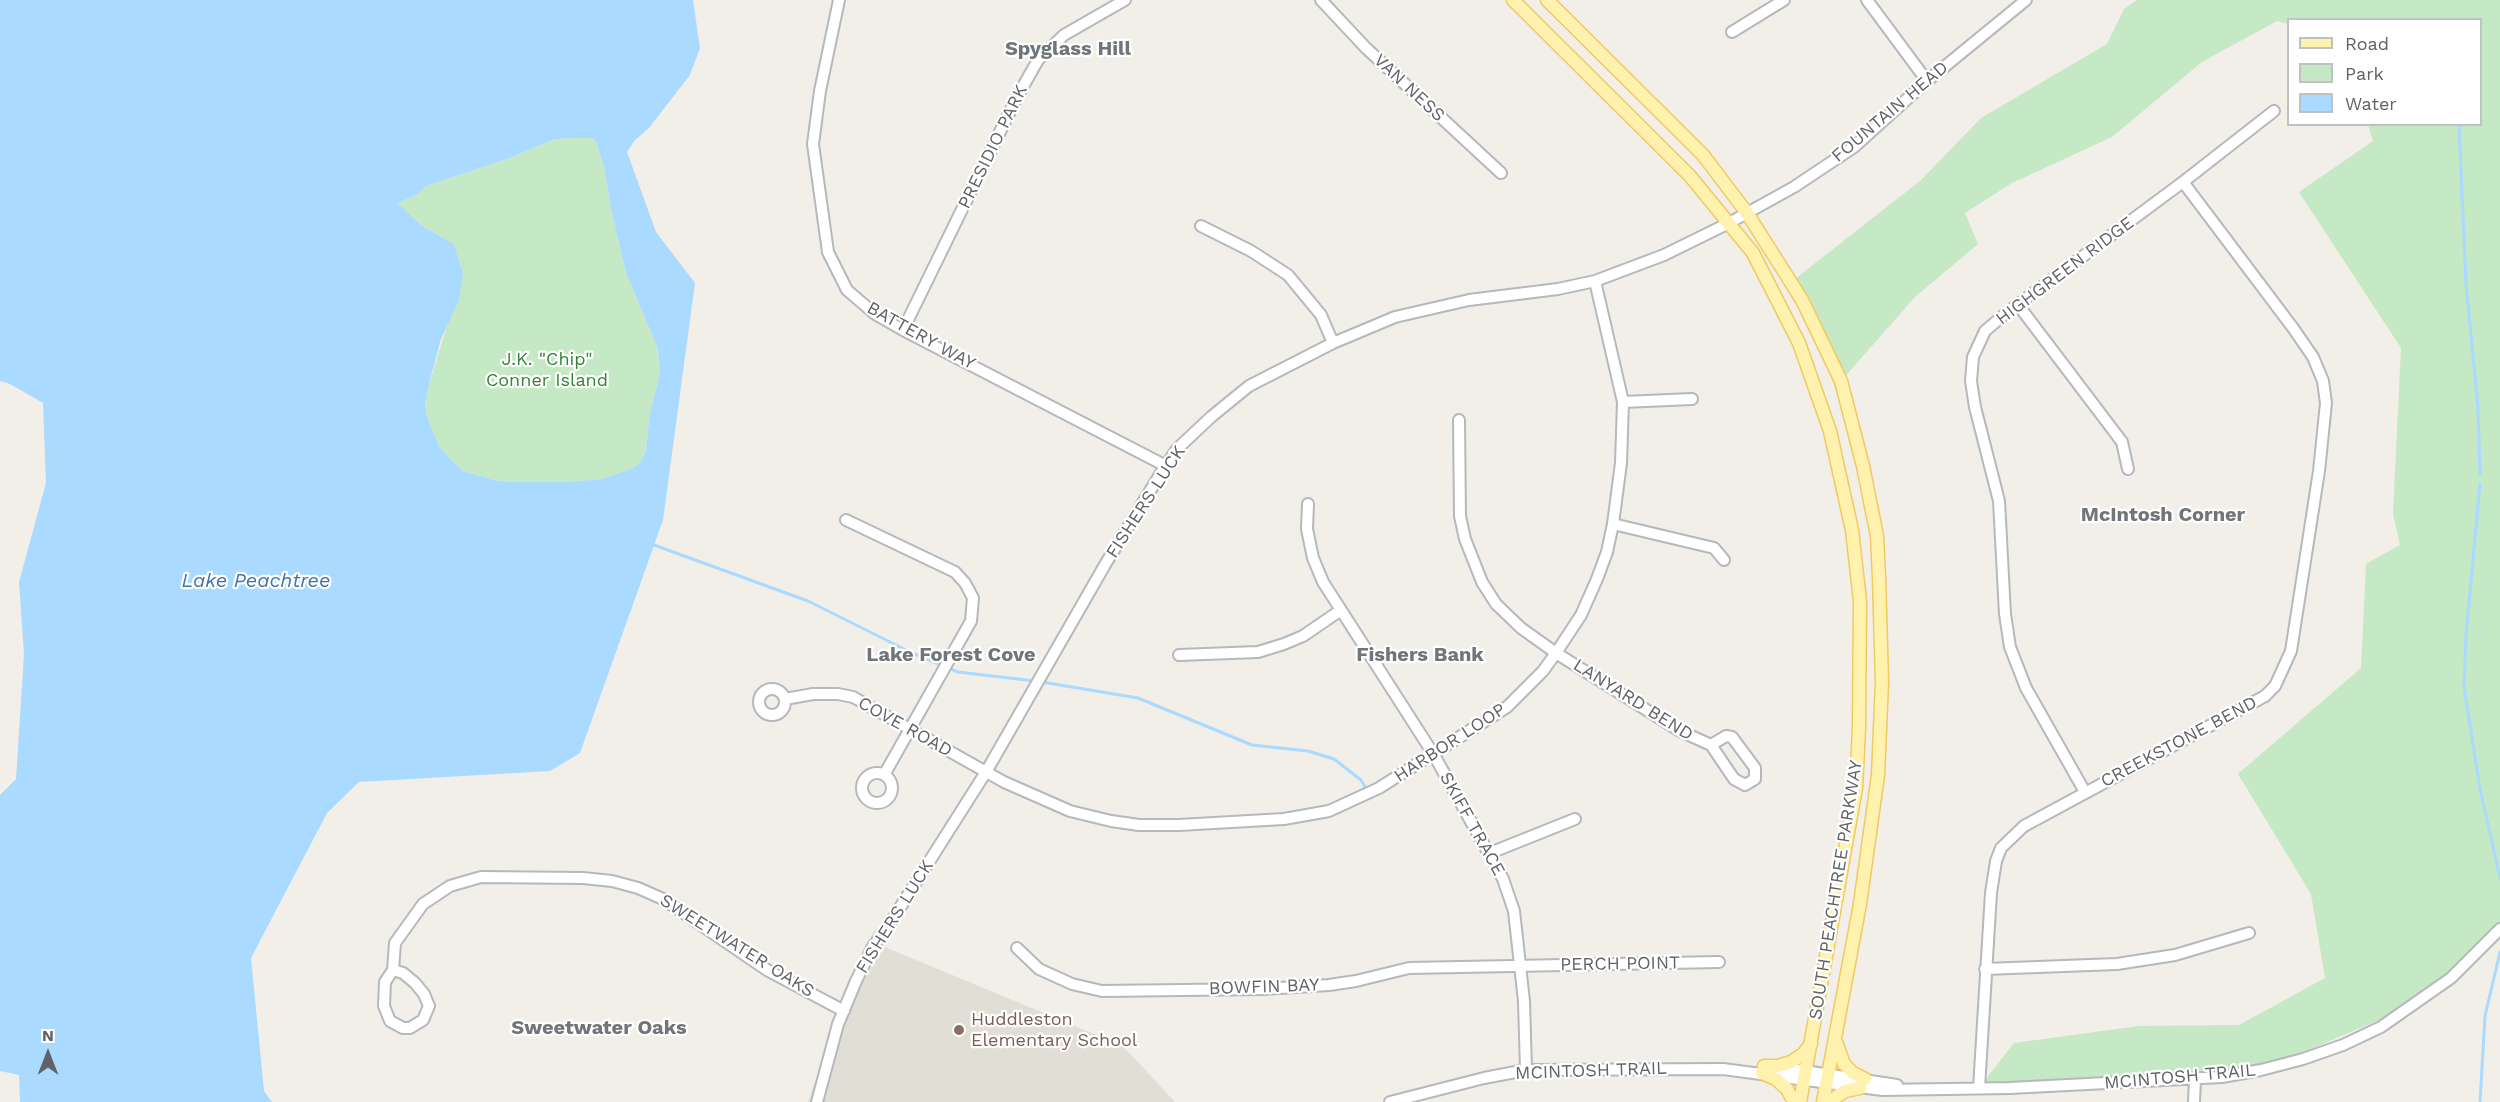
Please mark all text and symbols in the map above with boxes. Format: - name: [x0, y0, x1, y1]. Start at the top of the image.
- legend: [2287, 18, 2482, 126]
- text: Road: [2345, 33, 2389, 54]
- district label: Spyglass Hill: [1005, 37, 1131, 61]
- street label: VAN NESS: [1369, 50, 1449, 126]
- street label: FOUNTAIN HEAD: [1827, 57, 1953, 167]
- text: Park: [2345, 63, 2384, 84]
- street label: PRESIDIO PARK: [954, 82, 1032, 212]
- text: Water: [2345, 93, 2397, 114]
- street label: HIGHGREEN RIDGE: [1992, 212, 2138, 330]
- street label: BATTERY WAY: [863, 297, 979, 375]
- park label: J.K. "Chip" Conner Island: [486, 349, 608, 392]
- street label: FISHERS LUCK: [1102, 442, 1190, 562]
- district label: McIntosh Corner: [2081, 503, 2245, 527]
- water label: Lake Peachtree: [182, 569, 330, 593]
- district label: Lake Forest Cove: [866, 643, 1036, 667]
- district label: Fishers Bank: [1356, 643, 1484, 667]
- street label: LANYARD BEND: [1569, 654, 1697, 746]
- street label: COVE ROAD: [854, 692, 956, 762]
- street label: CREEKSTONE BEND: [2097, 692, 2261, 792]
- street label: HARBOR LOOP: [1390, 699, 1510, 787]
- street label: SOUTH PEACHTREE PARKWAY: [1805, 759, 1867, 1021]
- street label: SKIFF TRACE: [1435, 769, 1509, 879]
- street label: FISHERS LUCK: [852, 856, 938, 978]
- street label: SWEETWATER OAKS: [656, 890, 818, 1002]
- street label: PERCH POINT: [1560, 952, 1680, 976]
- street label: BOWFIN BAY: [1208, 974, 1320, 1000]
- place label: Huddleston Elementary School: [971, 1009, 1137, 1052]
- district label: Sweetwater Oaks: [511, 1016, 687, 1040]
- marker: Huddleston Elementary School: [952, 1023, 966, 1037]
- north arrow: [18, 1024, 78, 1084]
- text: N: [42, 1026, 54, 1045]
- street label: MCINTOSH TRAIL: [1515, 1058, 1667, 1084]
- street label: MCINTOSH TRAIL: [2103, 1060, 2257, 1094]

